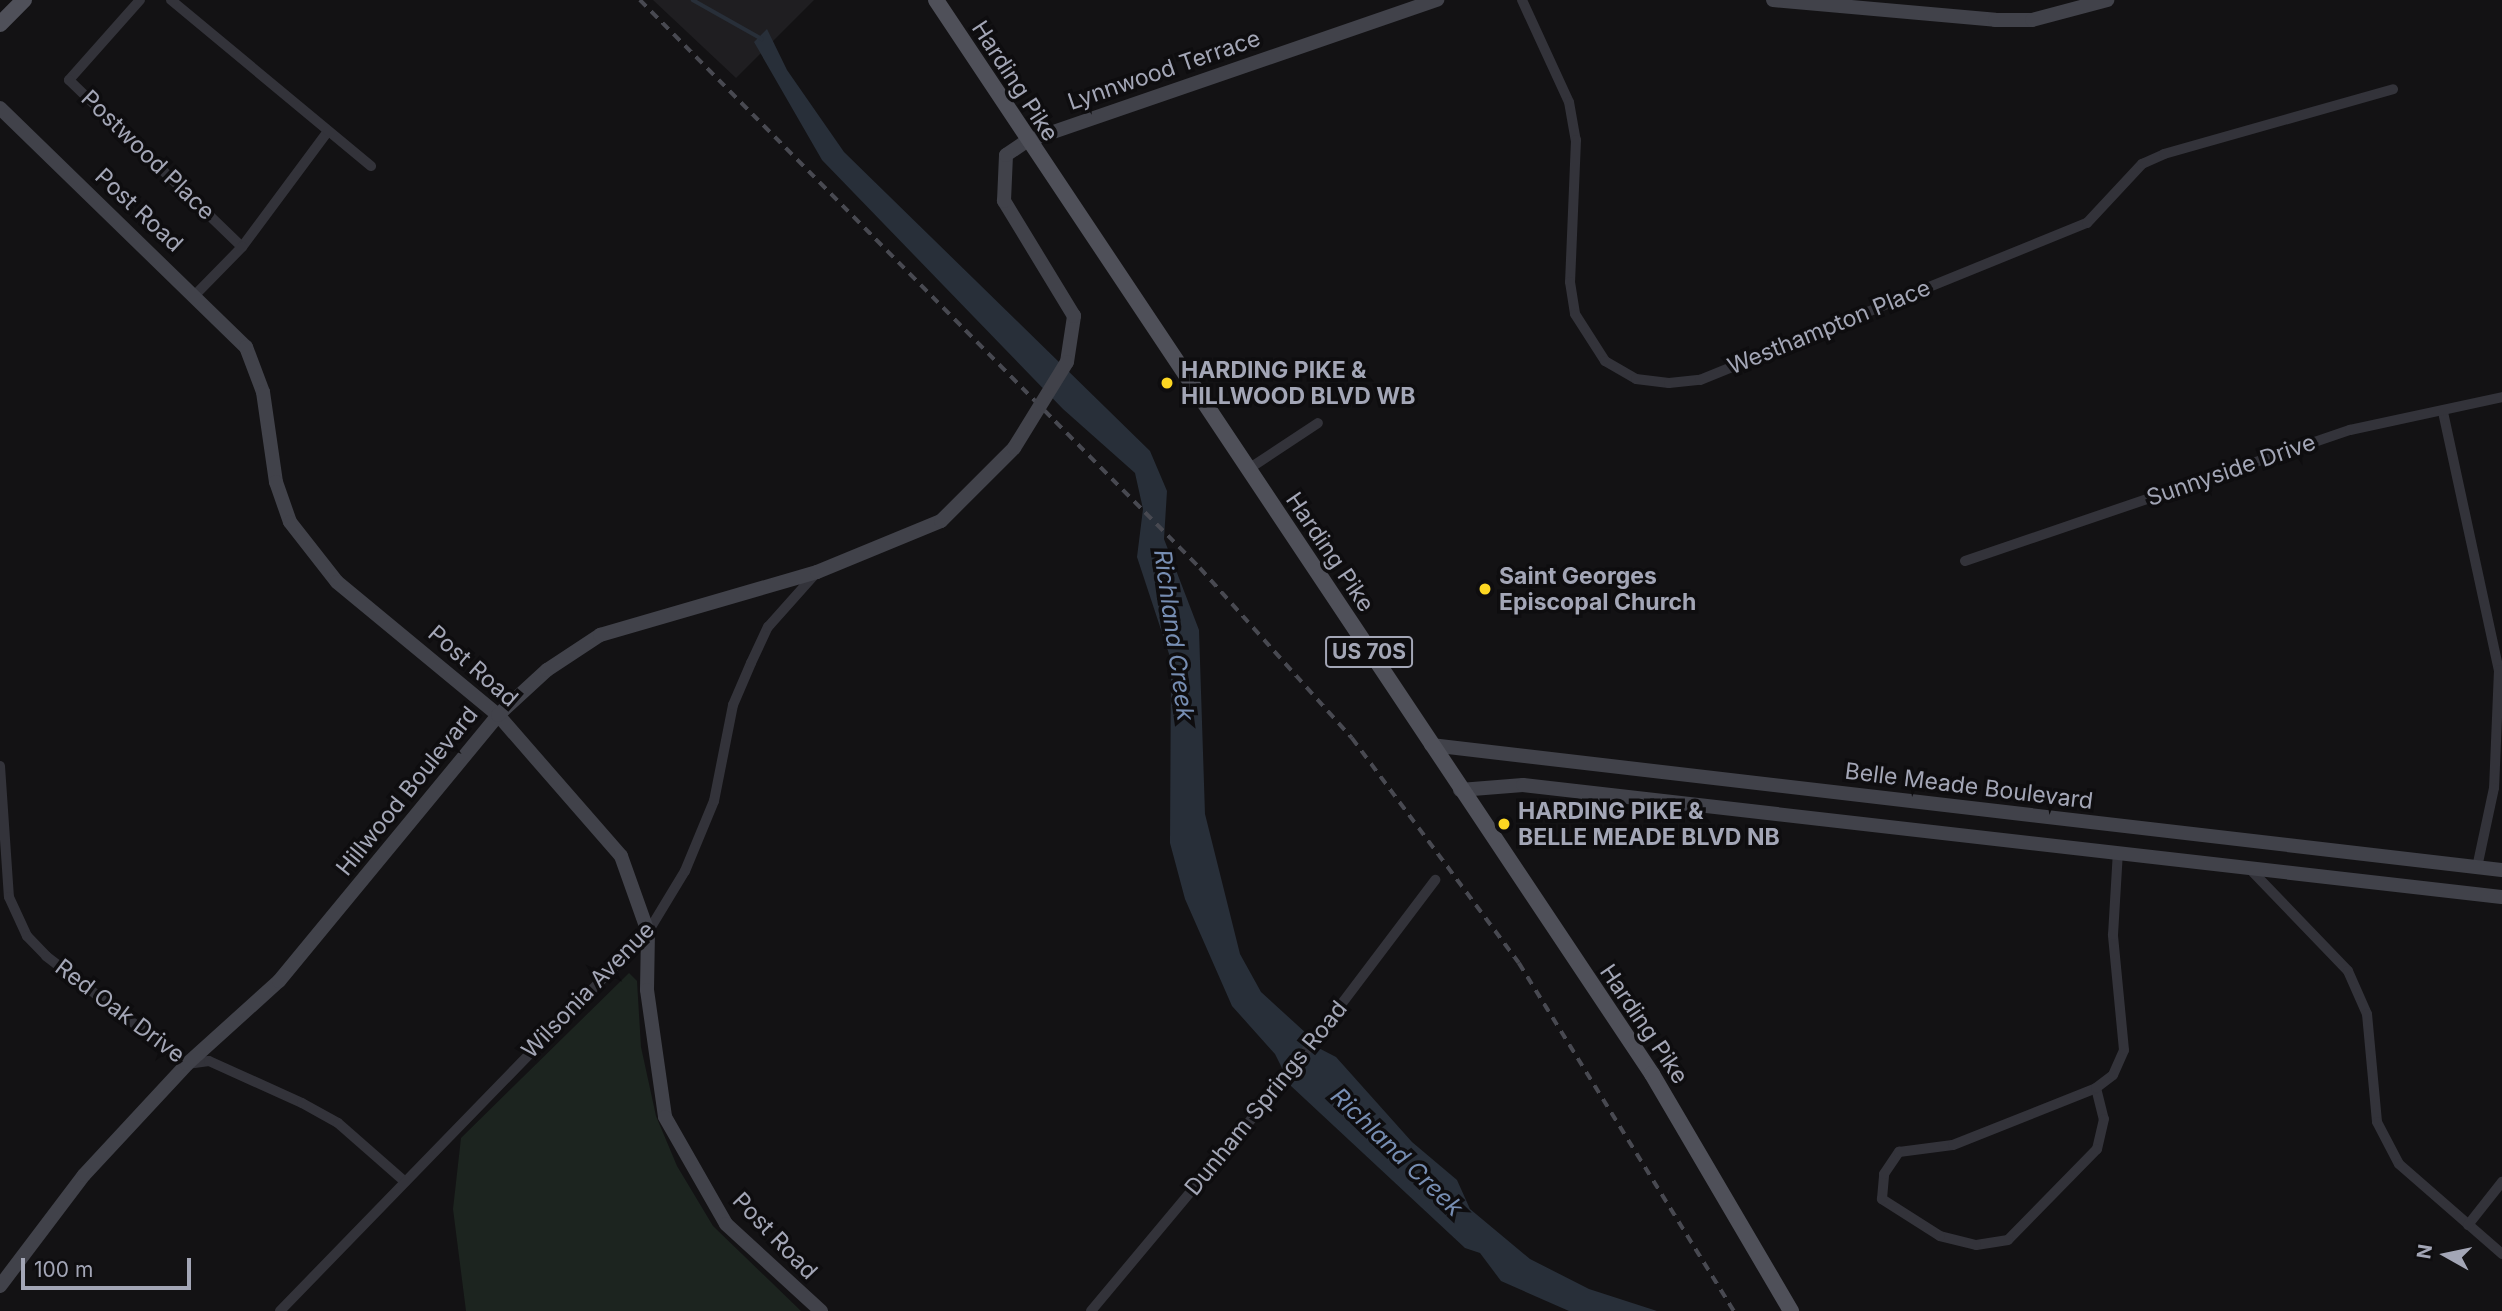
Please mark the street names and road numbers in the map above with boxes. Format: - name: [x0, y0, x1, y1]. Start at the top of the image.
- street label: Harding Pike: [966, 16, 1064, 146]
- street label: Lynnwood Terrace: [1064, 24, 1264, 116]
- street label: Postwood Place: [76, 84, 220, 226]
- street label: Post Road: [89, 162, 189, 258]
- street label: Westhampton Place: [1724, 274, 1934, 380]
- street label: Sunnyside Drive: [2143, 428, 2319, 512]
- street label: Harding Pike: [1280, 487, 1380, 617]
- street label: Post Road: [422, 620, 524, 712]
- road number: US 70S: [1324, 634, 1414, 670]
- street label: Hillwood Boulevard: [330, 701, 484, 881]
- street label: Belle Meade Boulevard: [1843, 757, 2095, 815]
- street label: Wilsonia Avenue: [516, 916, 660, 1064]
- street label: Red Oak Drive: [50, 953, 190, 1069]
- street label: Harding Pike: [1594, 959, 1694, 1089]
- street label: Dunham Springs Road: [1179, 995, 1353, 1201]
- street label: Post Road: [727, 1187, 823, 1285]

